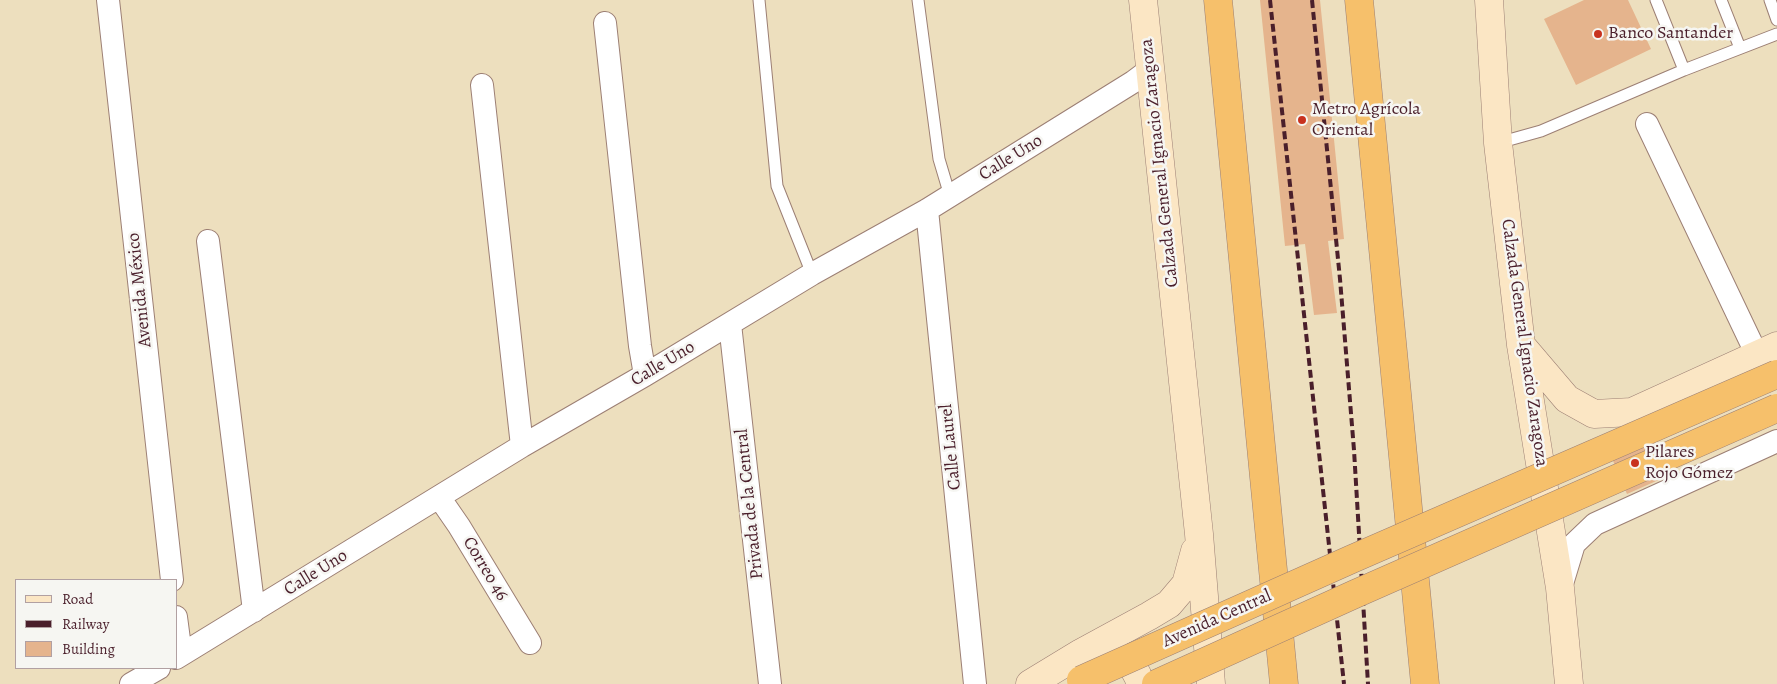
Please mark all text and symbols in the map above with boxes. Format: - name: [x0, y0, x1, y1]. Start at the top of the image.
- place label: Banco Santander: [1608, 23, 1733, 45]
- marker: Banco Santander: [1592, 28, 1604, 40]
- street label: Calzada General Ignacio Zaragoza: [1136, 38, 1184, 288]
- place label: Metro Agrícola Oriental: [1312, 99, 1421, 142]
- marker: Metro Agrícola Oriental: [1296, 114, 1308, 126]
- street label: Calle Uno: [975, 130, 1047, 186]
- street label: Calzada General Ignacio Zaragoza: [1496, 218, 1552, 468]
- street label: Avenida México: [123, 232, 157, 348]
- street label: Calle Uno: [627, 337, 699, 391]
- street label: Calle Laurel: [936, 403, 966, 491]
- street label: Privada de la Central: [731, 428, 769, 580]
- place label: Pilares Rojo Gómez: [1645, 442, 1733, 484]
- marker: Pilares Rojo Gómez: [1629, 457, 1641, 469]
- street label: Correo 46: [458, 533, 512, 605]
- street label: Calle Uno: [280, 545, 352, 601]
- legend: [15, 579, 178, 669]
- street label: Avenida Central: [1159, 585, 1275, 653]
- text: Road: [62, 589, 93, 609]
- text: Railway: [62, 614, 109, 634]
- text: Building: [62, 639, 115, 659]

